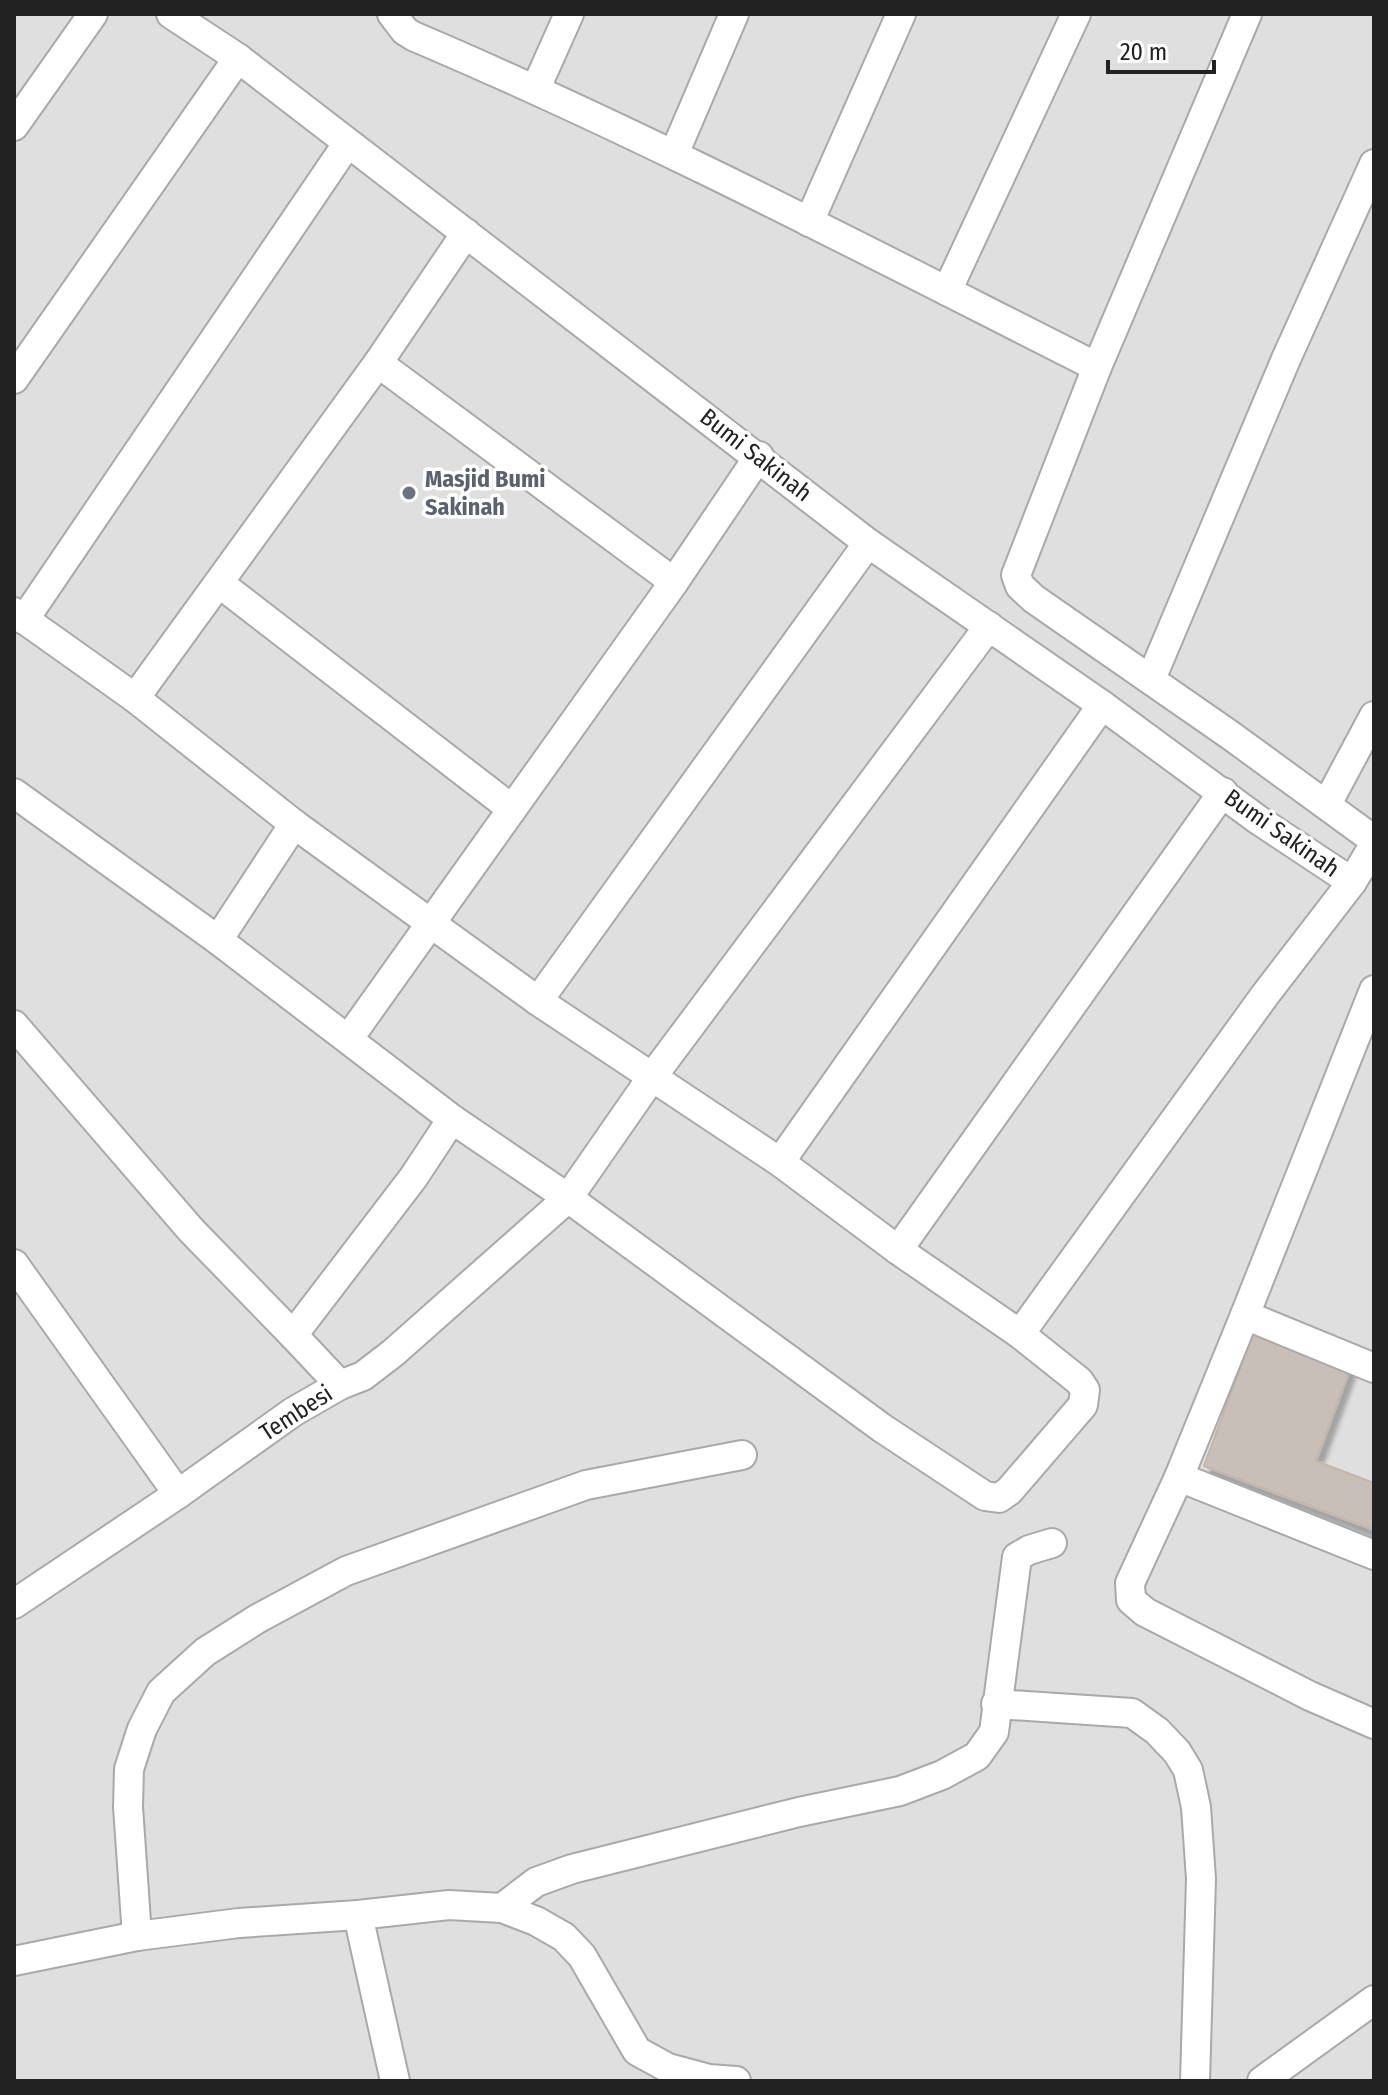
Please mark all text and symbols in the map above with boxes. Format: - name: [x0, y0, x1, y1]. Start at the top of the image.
- scale bar: [1108, 24, 1214, 74]
- text: 20 m: [1120, 38, 1167, 66]
- street label: Bumi Sakinah: [695, 403, 817, 507]
- place label: Masjid Bumi Sakinah: [425, 465, 546, 521]
- marker: Masjid Bumi Sakinah: [400, 484, 418, 502]
- street label: Bumi Sakinah: [1219, 783, 1345, 883]
- street label: Tembesi: [254, 1379, 338, 1447]

